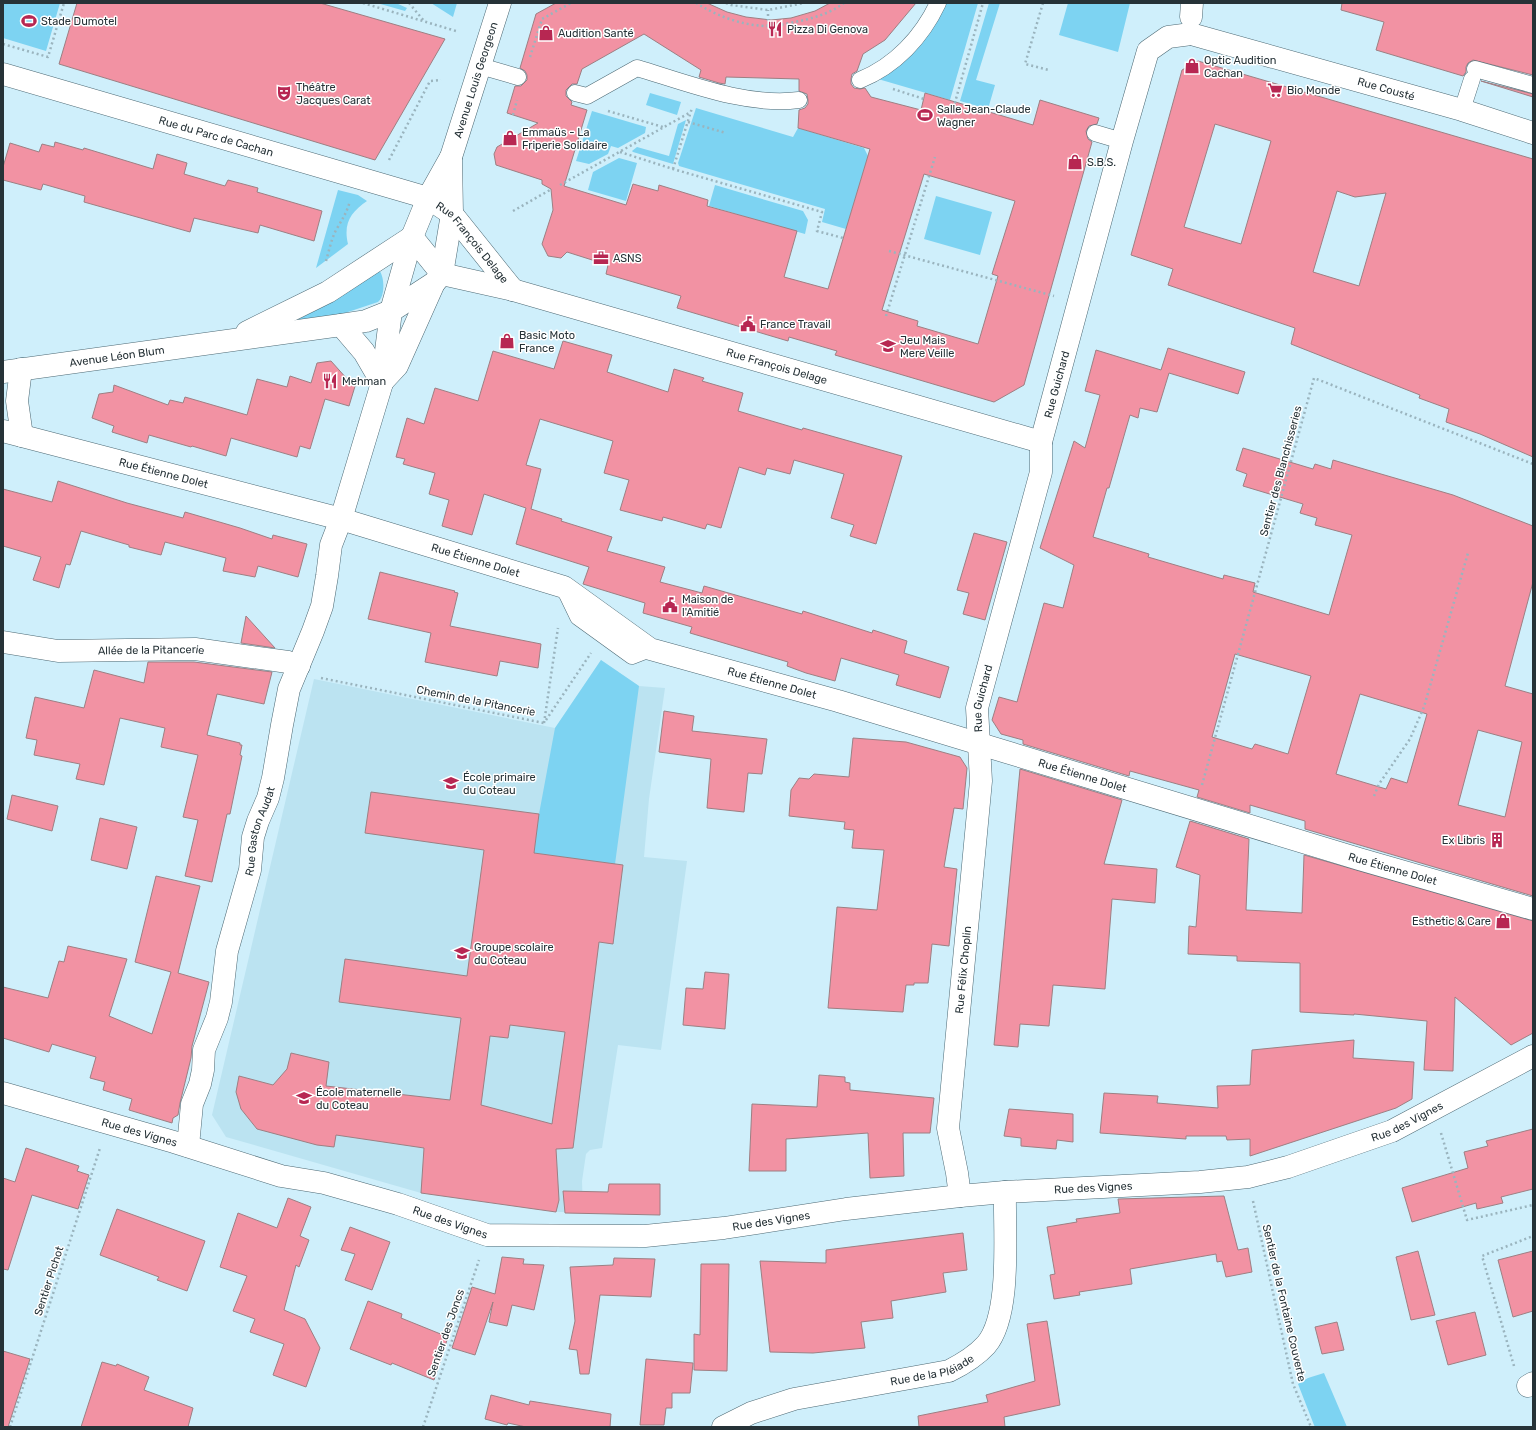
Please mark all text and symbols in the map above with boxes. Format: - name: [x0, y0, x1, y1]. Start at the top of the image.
- sports icon: Stade Dumotel: [20, 12, 38, 30]
- place label: Stade Dumotel: [41, 15, 117, 28]
- street label: Avenue Louis Georgeon: [451, 20, 500, 140]
- restaurant icon: Pizza Di Genova: [766, 20, 784, 38]
- place label: Pizza Di Genova: [787, 23, 868, 36]
- shop icon: Audition Santé: [537, 24, 555, 42]
- place label: Audition Santé: [558, 27, 634, 40]
- place label: Optic Audition Cachan: [1204, 54, 1276, 80]
- shop icon: Optic Audition Cachan: [1183, 57, 1201, 75]
- street label: Rue Cousté: [1356, 75, 1416, 103]
- place label: Théâtre Jacques Carat: [296, 81, 371, 107]
- supermarket icon: Bio Monde: [1266, 81, 1284, 99]
- theatre icon: Théâtre Jacques Carat: [275, 84, 293, 102]
- place label: Bio Monde: [1287, 84, 1340, 97]
- place label: Salle Jean-Claude Wagner: [937, 103, 1031, 129]
- sports icon: Salle Jean-Claude Wagner: [916, 106, 934, 124]
- street label: Rue du Parc de Cachan: [157, 113, 275, 159]
- place label: Emmaüs - La Friperie Solidaire: [522, 126, 608, 152]
- shop icon: Emmaüs - La Friperie Solidaire: [501, 129, 519, 147]
- shop icon: S.B.S.: [1066, 153, 1084, 171]
- place label: S.B.S.: [1087, 156, 1116, 169]
- street label: Rue François Delage: [434, 199, 511, 286]
- office icon: ASNS: [592, 249, 610, 267]
- place label: ASNS: [613, 252, 642, 265]
- public building icon: France Travail: [739, 315, 757, 333]
- place label: France Travail: [760, 318, 831, 331]
- place label: Basic Moto France: [519, 329, 575, 355]
- shop icon: Basic Moto France: [498, 332, 516, 350]
- place label: Jeu Mais Mere Veille: [900, 334, 954, 360]
- school or university icon: Jeu Mais Mere Veille: [879, 337, 897, 355]
- street label: Avenue Léon Blum: [69, 343, 165, 369]
- street label: Rue François Delage: [725, 345, 829, 387]
- street label: Rue Guichard: [1041, 349, 1072, 419]
- restaurant icon: Mehman: [321, 372, 339, 390]
- place label: Mehman: [342, 375, 386, 388]
- street label: Sentier des Blanchisseries: [1257, 404, 1305, 538]
- street label: Rue Étienne Dolet: [118, 455, 210, 491]
- street label: Rue Étienne Dolet: [430, 540, 522, 580]
- place label: Maison de l'Amitié: [682, 593, 733, 619]
- public building icon: Maison de l'Amitié: [661, 596, 679, 614]
- street label: Allée de la Pitancerie: [98, 642, 205, 657]
- street label: Rue Guichard: [970, 663, 995, 733]
- street label: Rue Étienne Dolet: [726, 664, 819, 701]
- street label: Chemin de la Pitancerie: [415, 683, 537, 719]
- street label: Rue Étienne Dolet: [1037, 756, 1129, 795]
- place label: École primaire du Coteau: [463, 771, 536, 797]
- school or university icon: École primaire du Coteau: [442, 774, 460, 792]
- street label: Rue Gaston Audat: [242, 785, 277, 877]
- building icon: Ex Libris: [1488, 831, 1506, 849]
- place label: Ex Libris: [1442, 834, 1485, 847]
- street label: Rue Étienne Dolet: [1347, 850, 1439, 888]
- shop icon: Esthetic & Care: [1494, 912, 1512, 930]
- place label: Esthetic & Care: [1412, 915, 1491, 928]
- street label: Rue Félix Choplin: [952, 925, 974, 1014]
- place label: Groupe scolaire du Coteau: [474, 941, 554, 967]
- school or university icon: Groupe scolaire du Coteau: [453, 944, 471, 962]
- place label: École maternelle du Coteau: [316, 1086, 401, 1112]
- school or university icon: École maternelle du Coteau: [295, 1089, 313, 1107]
- street label: Rue des Vignes: [1369, 1098, 1445, 1144]
- street label: Rue des Vignes: [100, 1115, 179, 1149]
- street label: Rue des Vignes: [1054, 1179, 1133, 1196]
- street label: Rue des Vignes: [411, 1203, 490, 1241]
- street label: Rue des Vignes: [731, 1208, 811, 1233]
- street label: Sentier de la Fontaine Couverte: [1260, 1223, 1308, 1383]
- street label: Sentier Pichot: [32, 1244, 67, 1317]
- street label: Sentier des Joncs: [425, 1287, 467, 1379]
- street label: Rue de la Pléiade: [889, 1352, 976, 1388]

